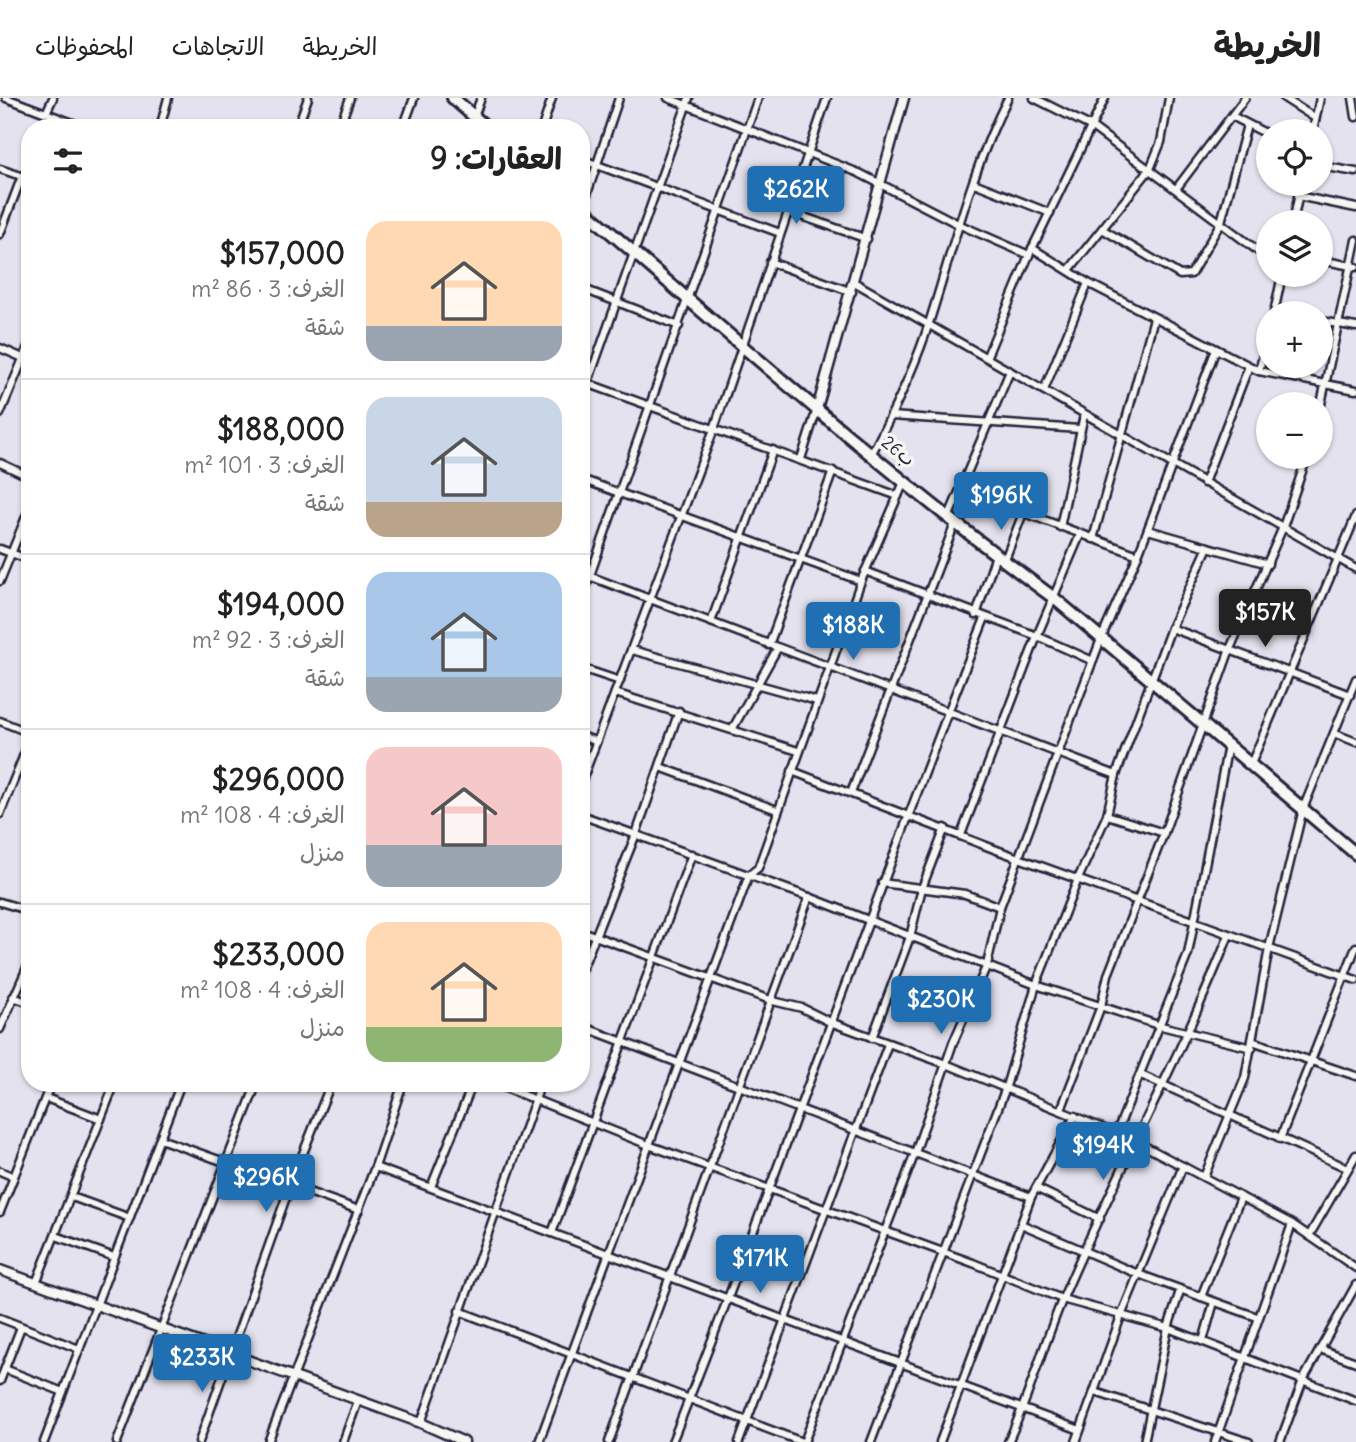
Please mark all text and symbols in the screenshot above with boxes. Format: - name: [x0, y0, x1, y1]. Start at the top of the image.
- text: الخريطة: [1214, 24, 1321, 66]
- text: المحفوظات: [35, 31, 134, 61]
- text: الاتجاهات: [172, 31, 265, 61]
- text: الخريطة: [303, 31, 377, 61]
- map controls: [1256, 119, 1333, 469]
- button: locate: [1256, 119, 1333, 196]
- text: العقارات: 9: [430, 139, 562, 177]
- icon: filters: [49, 142, 87, 180]
- pin: $262K: [747, 166, 845, 226]
- text: $262K: [763, 174, 829, 203]
- button: layers: [1256, 210, 1333, 287]
- text: $157,000: [220, 234, 345, 272]
- icon: home: [422, 249, 506, 333]
- text: الغرف: 3 · 86 m²: [191, 274, 345, 303]
- button: +: [1256, 301, 1333, 378]
- text: شقة: [305, 312, 345, 341]
- button: −: [1256, 392, 1333, 469]
- text: $188,000: [217, 410, 345, 448]
- icon: home: [422, 425, 506, 509]
- street label: 26ب: [877, 430, 920, 471]
- text: الغرف: 3 · 101 m²: [184, 450, 345, 479]
- pin: $196K: [952, 472, 1050, 532]
- text: $196K: [970, 480, 1032, 509]
- text: شقة: [305, 488, 345, 517]
- text: $194,000: [217, 585, 345, 623]
- pin: $157K: [1216, 589, 1314, 649]
- text: $157K: [1235, 597, 1295, 626]
- icon: home: [422, 600, 506, 684]
- pin: $188K: [804, 602, 902, 662]
- text: $188K: [822, 610, 884, 639]
- text: الغرف: 3 · 92 m²: [192, 625, 345, 654]
- text: شقة: [305, 663, 345, 692]
- text: $296,000: [212, 760, 345, 798]
- icon: home: [422, 775, 506, 859]
- text: الغرف: 4 · 108 m²: [180, 800, 345, 829]
- text: منزل: [300, 838, 345, 867]
- text: $233,000: [212, 935, 345, 973]
- icon: home: [422, 950, 506, 1034]
- text: الغرف: 4 · 108 m²: [180, 975, 345, 1004]
- pin: $230K: [892, 976, 990, 1036]
- text: $230K: [907, 984, 975, 1013]
- text: منزل: [300, 1013, 345, 1042]
- pin: $194K: [1054, 1122, 1152, 1182]
- text: $194K: [1072, 1130, 1134, 1159]
- pin: $296K: [217, 1154, 315, 1214]
- text: $296K: [233, 1162, 299, 1191]
- pin: $171K: [711, 1236, 809, 1295]
- text: $171K: [732, 1243, 788, 1272]
- pin: $233K: [153, 1334, 251, 1394]
- text: $233K: [169, 1342, 235, 1371]

